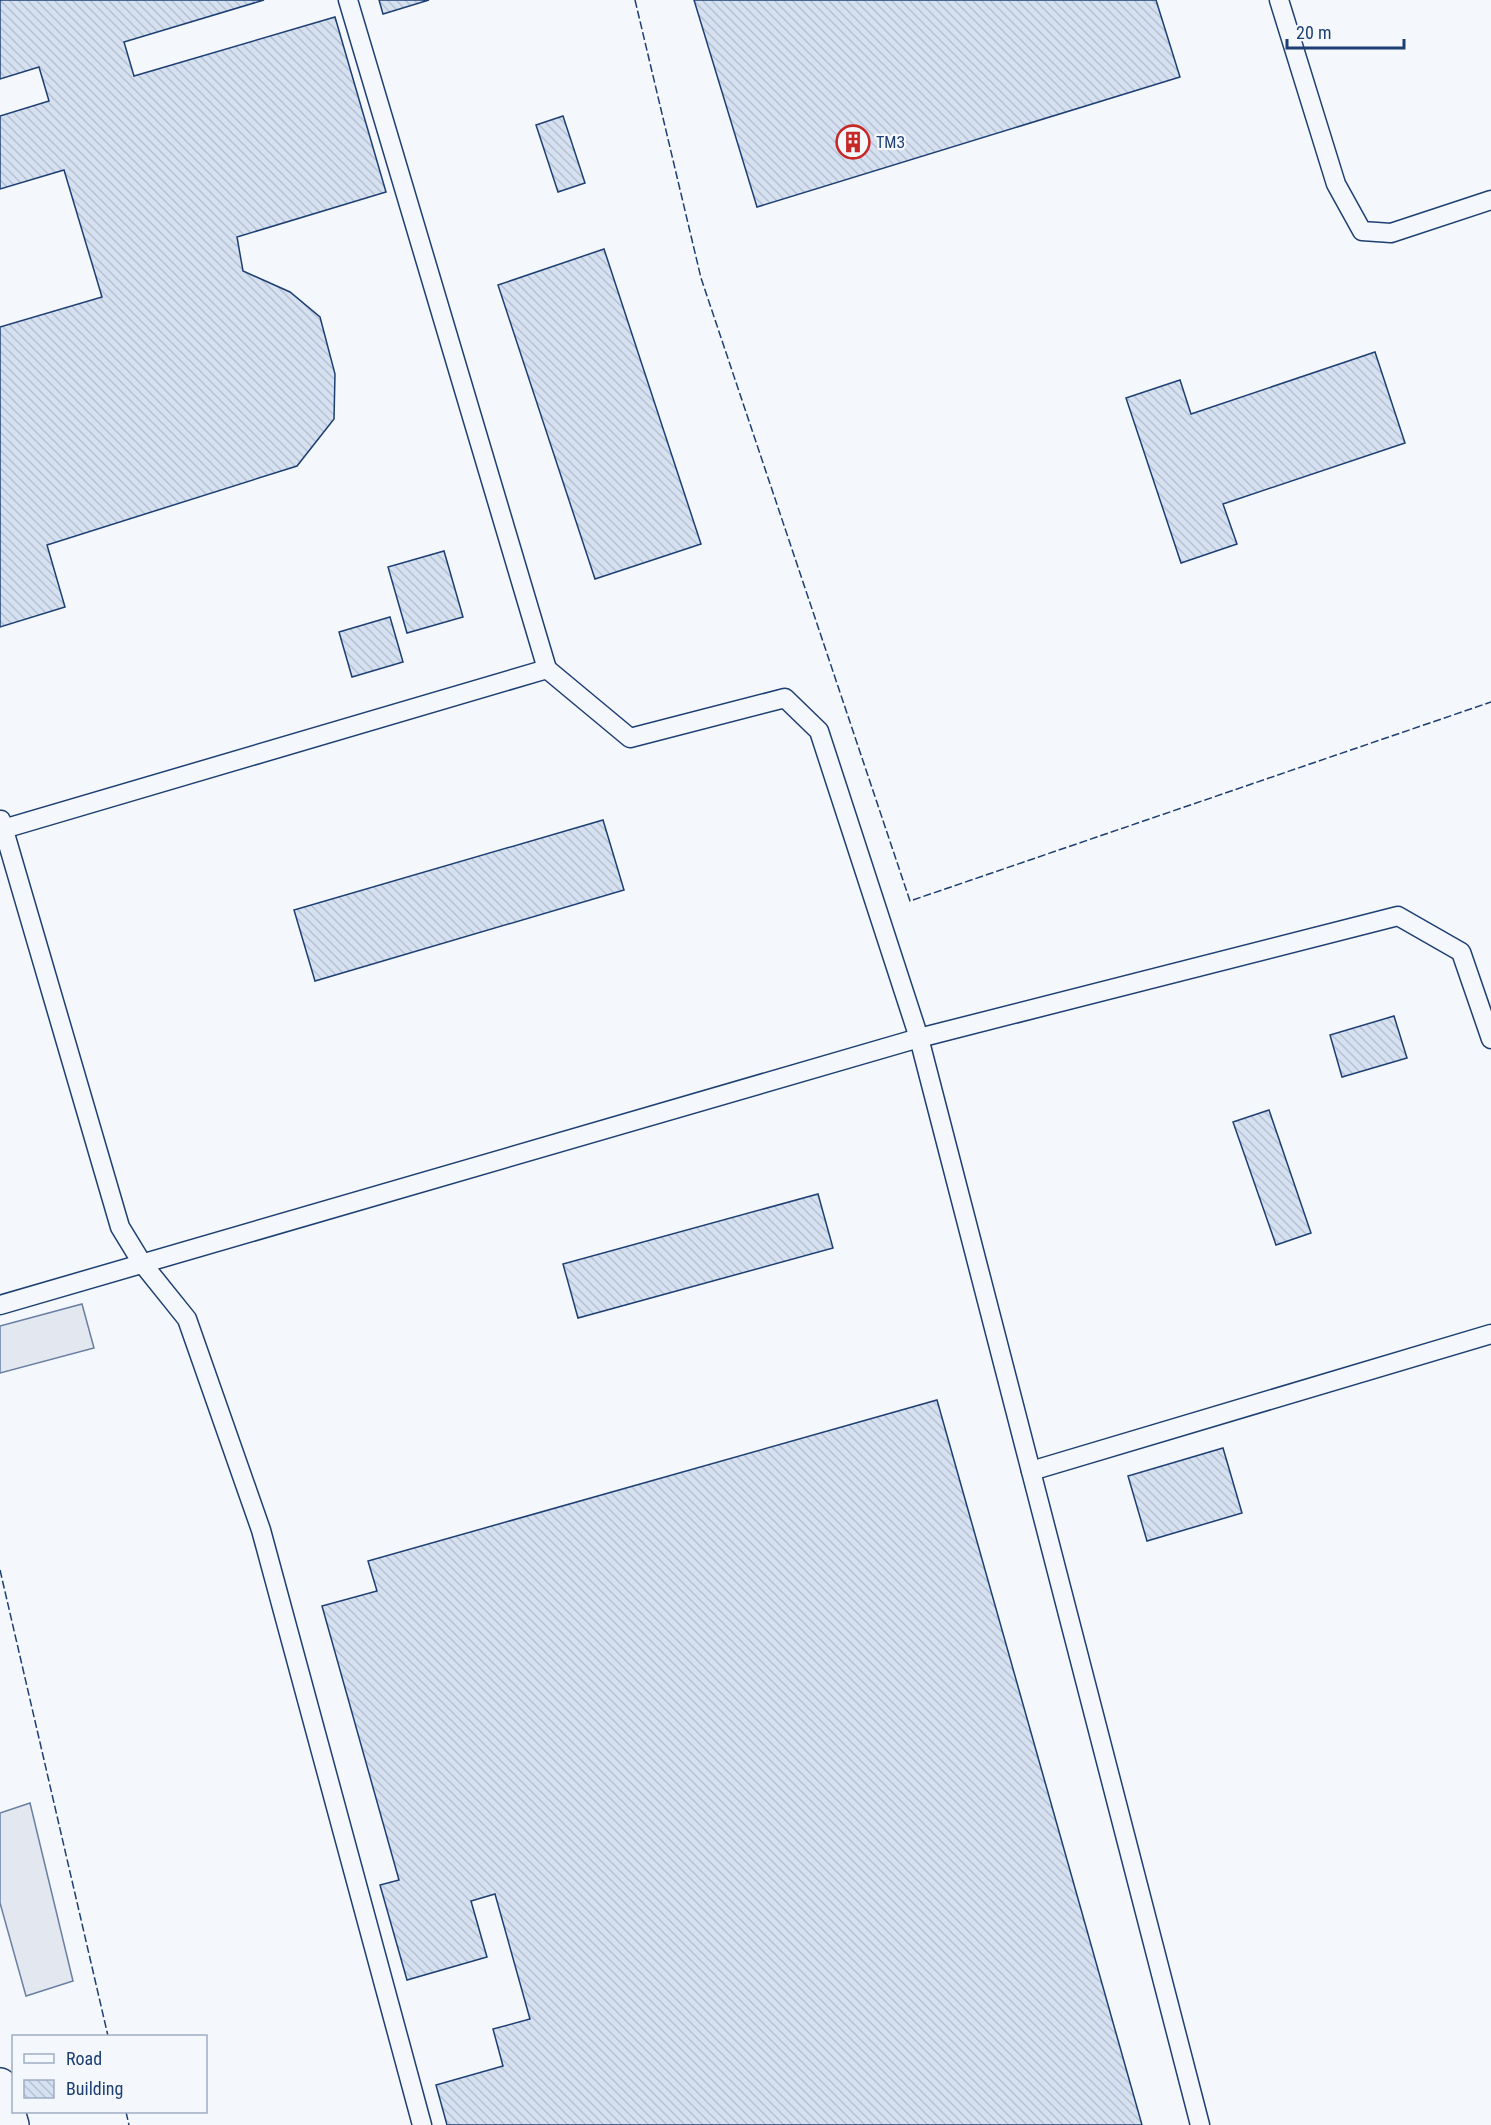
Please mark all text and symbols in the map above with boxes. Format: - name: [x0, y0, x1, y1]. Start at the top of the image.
- scale bar: [1287, 12, 1404, 50]
- text: 20 m: [1296, 22, 1331, 43]
- building icon: ТМЗ: [835, 124, 871, 160]
- place label: ТМЗ: [876, 133, 905, 152]
- legend: [12, 2035, 207, 2113]
- text: Road: [66, 2048, 102, 2069]
- text: Building: [66, 2078, 123, 2099]

